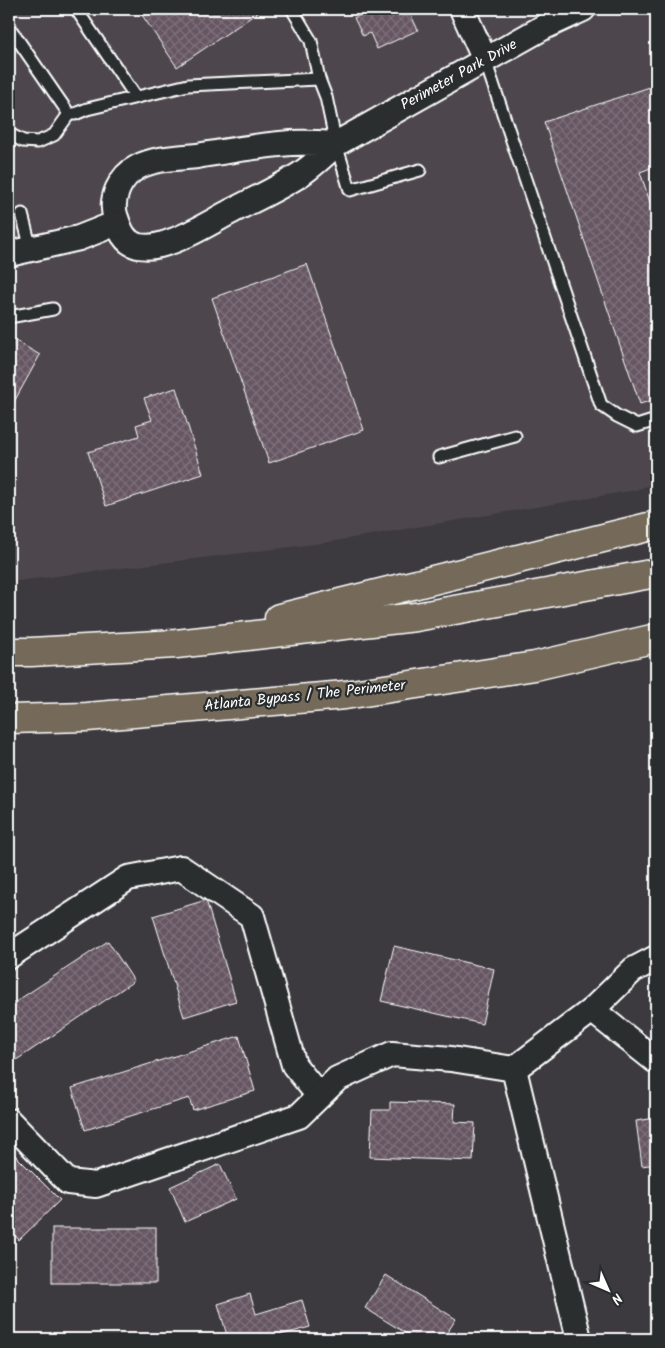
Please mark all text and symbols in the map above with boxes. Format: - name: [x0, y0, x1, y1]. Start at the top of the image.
- street label: Perimeter Park Drive: [396, 33, 522, 117]
- street label: Atlanta Bypass / The Perimeter: [203, 673, 408, 718]
- north arrow: [582, 1266, 632, 1316]
- text: N: [605, 1288, 627, 1310]

